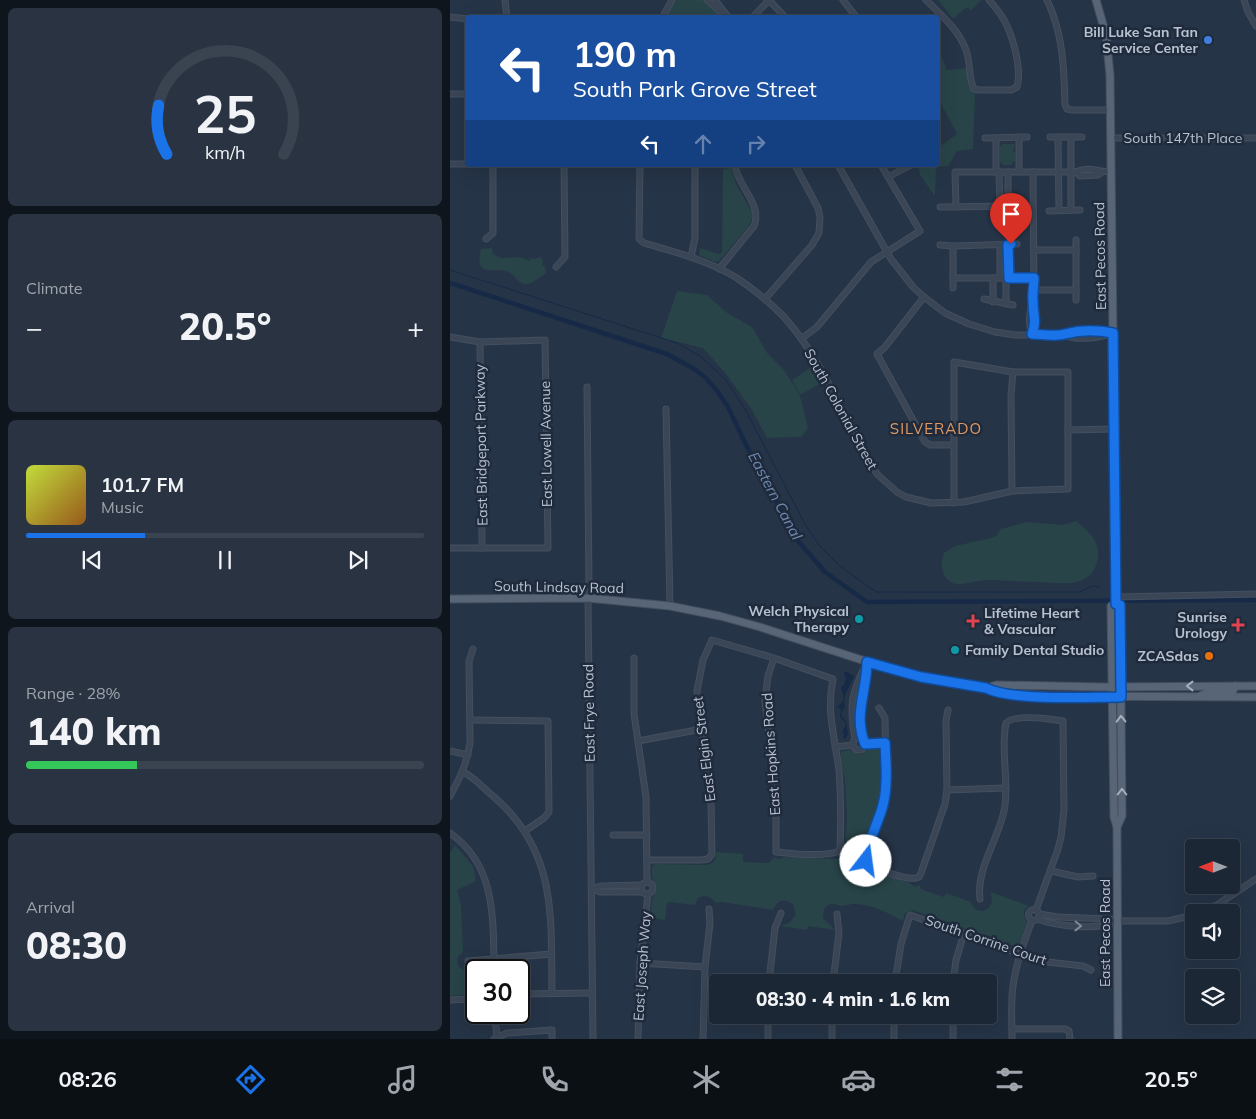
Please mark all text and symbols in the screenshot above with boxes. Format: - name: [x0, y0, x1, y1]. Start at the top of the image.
- place label: Bill Luke San Tan Service Center: [1084, 23, 1198, 57]
- text: 190 m: [573, 32, 677, 76]
- marker: Bill Luke San Tan Service Center: [1202, 34, 1214, 46]
- icon: left: [490, 35, 555, 100]
- text: South Park Grove Street: [573, 75, 817, 103]
- text: 25: [194, 81, 256, 146]
- street label: South 147th Place: [1124, 129, 1242, 147]
- icon: left: [636, 130, 664, 158]
- icon: ahead: [689, 130, 717, 158]
- icon: right: [742, 130, 770, 158]
- text: km/h: [205, 141, 245, 163]
- pin: [990, 193, 1032, 244]
- icon: arrive: [997, 200, 1025, 228]
- street label: East Pecos Road: [1090, 202, 1110, 310]
- text: Climate: [26, 278, 82, 298]
- text: 20.5°: [179, 302, 271, 350]
- text: −: [26, 310, 43, 345]
- text: +: [407, 310, 424, 345]
- street label: South Colonial Street: [800, 345, 882, 473]
- street label: East Bridgeport Parkway: [471, 363, 491, 526]
- street label: East Lowell Avenue: [536, 381, 556, 507]
- district label: SILVERADO: [890, 419, 982, 438]
- water label: Eastern Canal: [744, 449, 807, 543]
- text: 101.7 FM: [101, 473, 184, 497]
- text: Music: [101, 497, 144, 517]
- icon: previous: [78, 546, 106, 574]
- icon: pause: [211, 546, 239, 574]
- icon: next: [344, 546, 372, 574]
- street label: South Lindsay Road: [494, 577, 624, 597]
- place label: Welch Physical Therapy: [748, 602, 849, 636]
- place label: Lifetime Heart & Vascular: [984, 604, 1080, 638]
- place label: Sunrise Urology: [1175, 608, 1227, 642]
- marker: Welch Physical Therapy: [853, 613, 865, 625]
- marker: Lifetime Heart & Vascular: [966, 614, 980, 628]
- marker: Sunrise Urology: [1231, 618, 1245, 632]
- place label: Family Dental Studio: [965, 641, 1104, 659]
- marker: Family Dental Studio: [949, 644, 961, 656]
- place label: ZCASdas: [1138, 647, 1199, 665]
- marker: ZCASdas: [1203, 650, 1215, 662]
- street label: East Frye Road: [579, 664, 599, 762]
- one-way arrow: [1186, 681, 1194, 691]
- text: Range · 28%: [26, 683, 121, 703]
- street label: East Hopkins Road: [758, 692, 784, 816]
- street label: East Elgin Street: [689, 695, 719, 803]
- text: 140 km: [26, 707, 162, 755]
- one-way arrow: [1116, 715, 1127, 723]
- one-way arrow: [1117, 788, 1127, 796]
- position arrow: [839, 834, 891, 886]
- north arrow: [1185, 839, 1240, 894]
- map controls: [1185, 839, 1240, 1024]
- street label: East Pecos Road: [1096, 879, 1114, 987]
- text: Arrival: [26, 897, 75, 917]
- button: sound: [1185, 904, 1240, 959]
- street label: East Joseph Way: [629, 910, 655, 1021]
- street label: South Corrine Court: [923, 911, 1049, 969]
- text: 08:30: [26, 921, 127, 969]
- one-way arrow: [1074, 921, 1082, 931]
- speed limit sign: 30: [465, 959, 530, 1024]
- button: layers: [1185, 969, 1240, 1024]
- text: 08:30 · 4 min · 1.6 km: [756, 987, 950, 1011]
- icon: directions: [233, 1062, 268, 1097]
- icon: music: [385, 1062, 420, 1097]
- icon: phone: [537, 1062, 572, 1097]
- icon: climate: [689, 1062, 724, 1097]
- icon: car: [841, 1062, 876, 1097]
- icon: filters: [992, 1062, 1027, 1097]
- text: 08:26: [58, 1065, 117, 1093]
- text: 20.5°: [1144, 1065, 1198, 1093]

